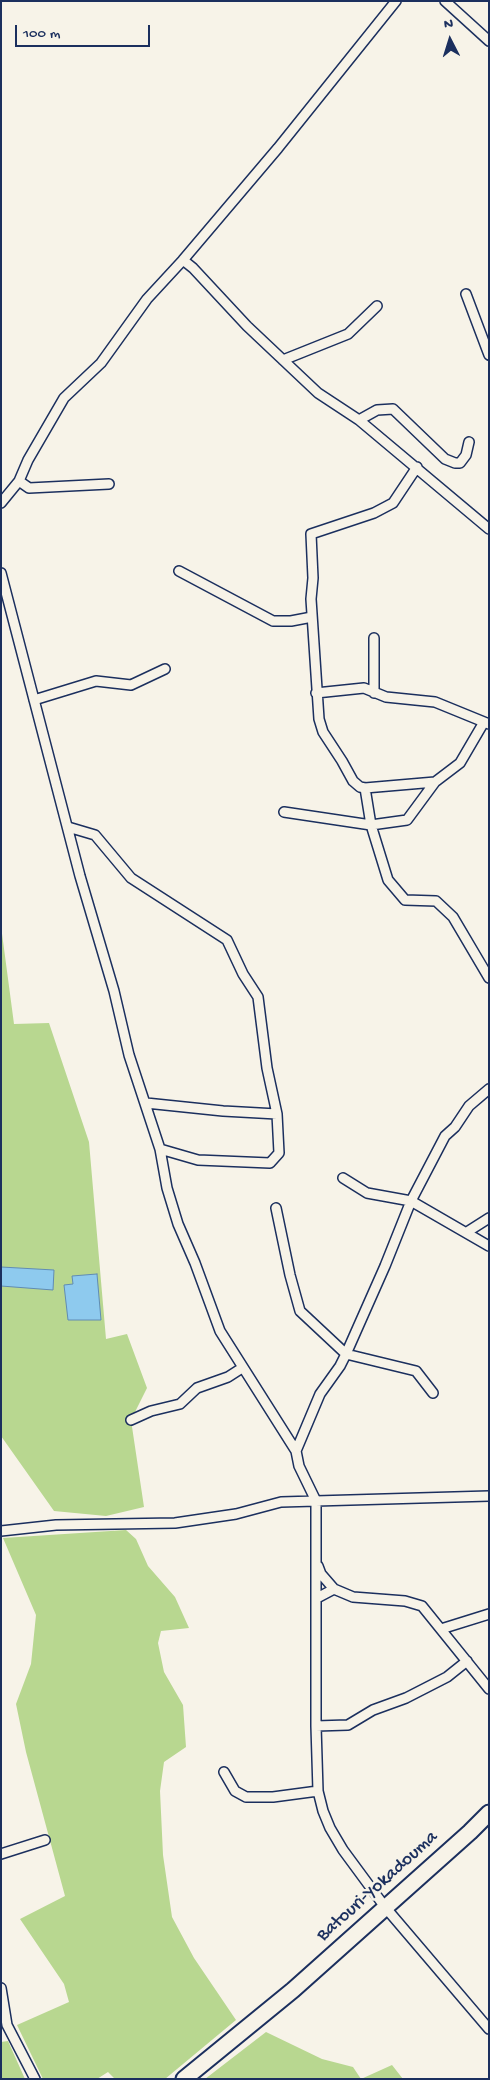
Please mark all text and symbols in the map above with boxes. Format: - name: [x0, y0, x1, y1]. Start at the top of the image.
- scale bar: [18, 15, 152, 47]
- north arrow: [425, 15, 475, 65]
- text: N: [443, 16, 454, 33]
- text: 100 m: [23, 25, 60, 43]
- street label: Batouri-Yokadouma: [313, 1827, 443, 1947]

